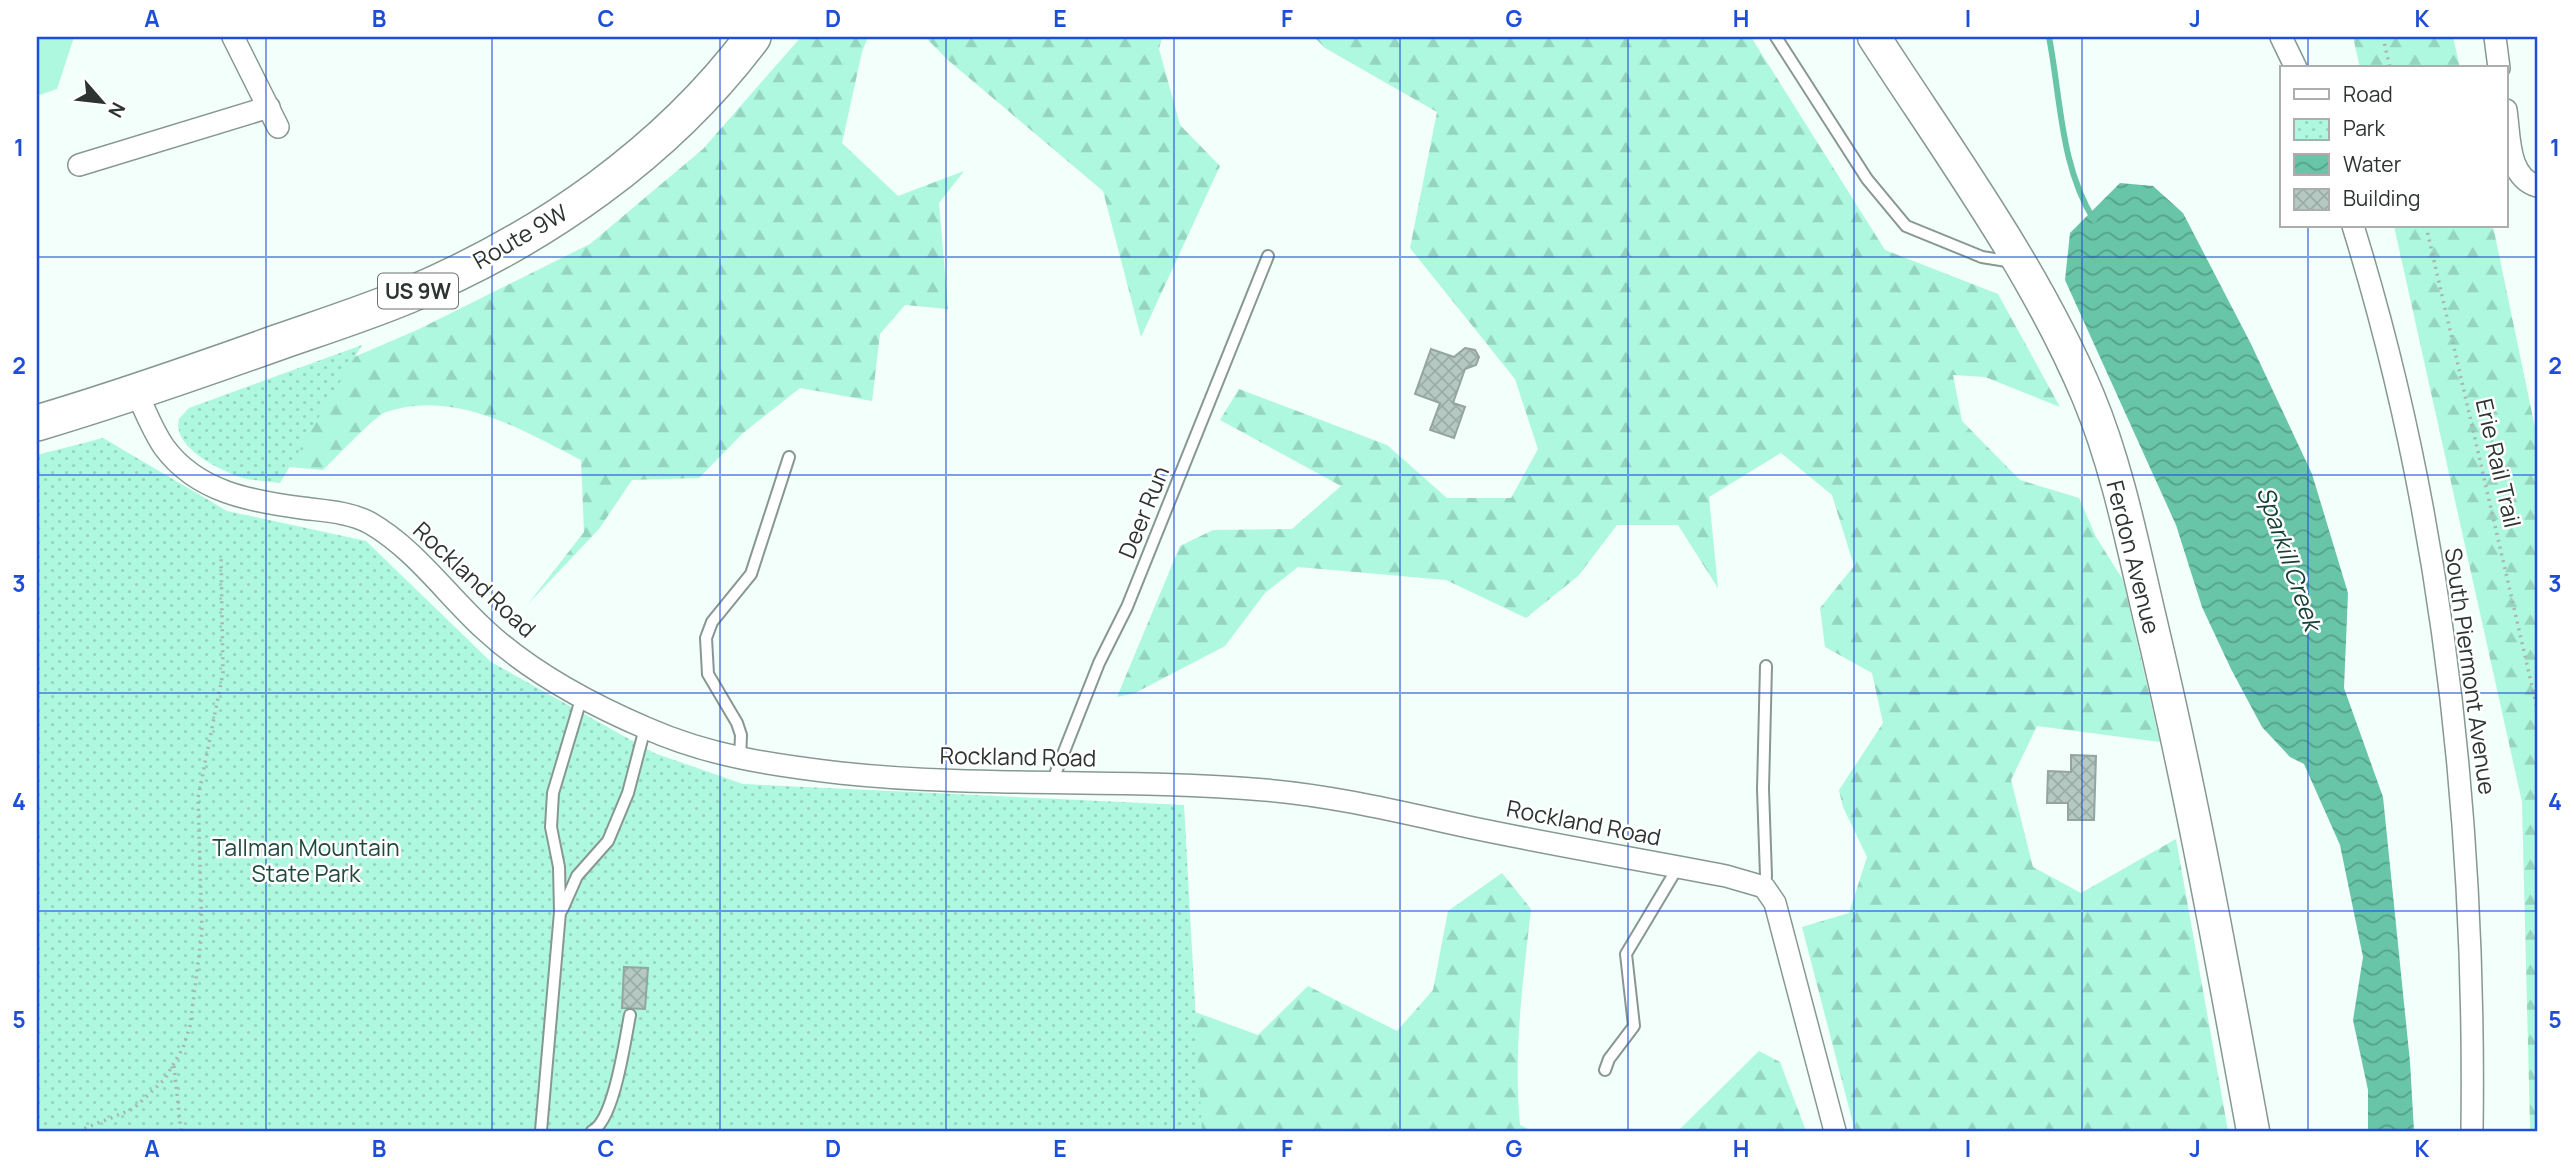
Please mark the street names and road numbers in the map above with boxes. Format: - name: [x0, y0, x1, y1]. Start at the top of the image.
- street label: Route 9W: [467, 196, 574, 276]
- road number: US 9W: [378, 274, 458, 308]
- street label: Erie Rail Trail: [2469, 395, 2529, 531]
- street label: Deer Run: [1110, 461, 1176, 563]
- street label: Ferdon Avenue: [2099, 477, 2169, 637]
- street label: Rockland Road: [407, 514, 543, 644]
- street label: South Piermont Avenue: [2438, 545, 2504, 797]
- street label: Rockland Road: [939, 739, 1097, 773]
- street label: Rockland Road: [1504, 791, 1664, 853]

